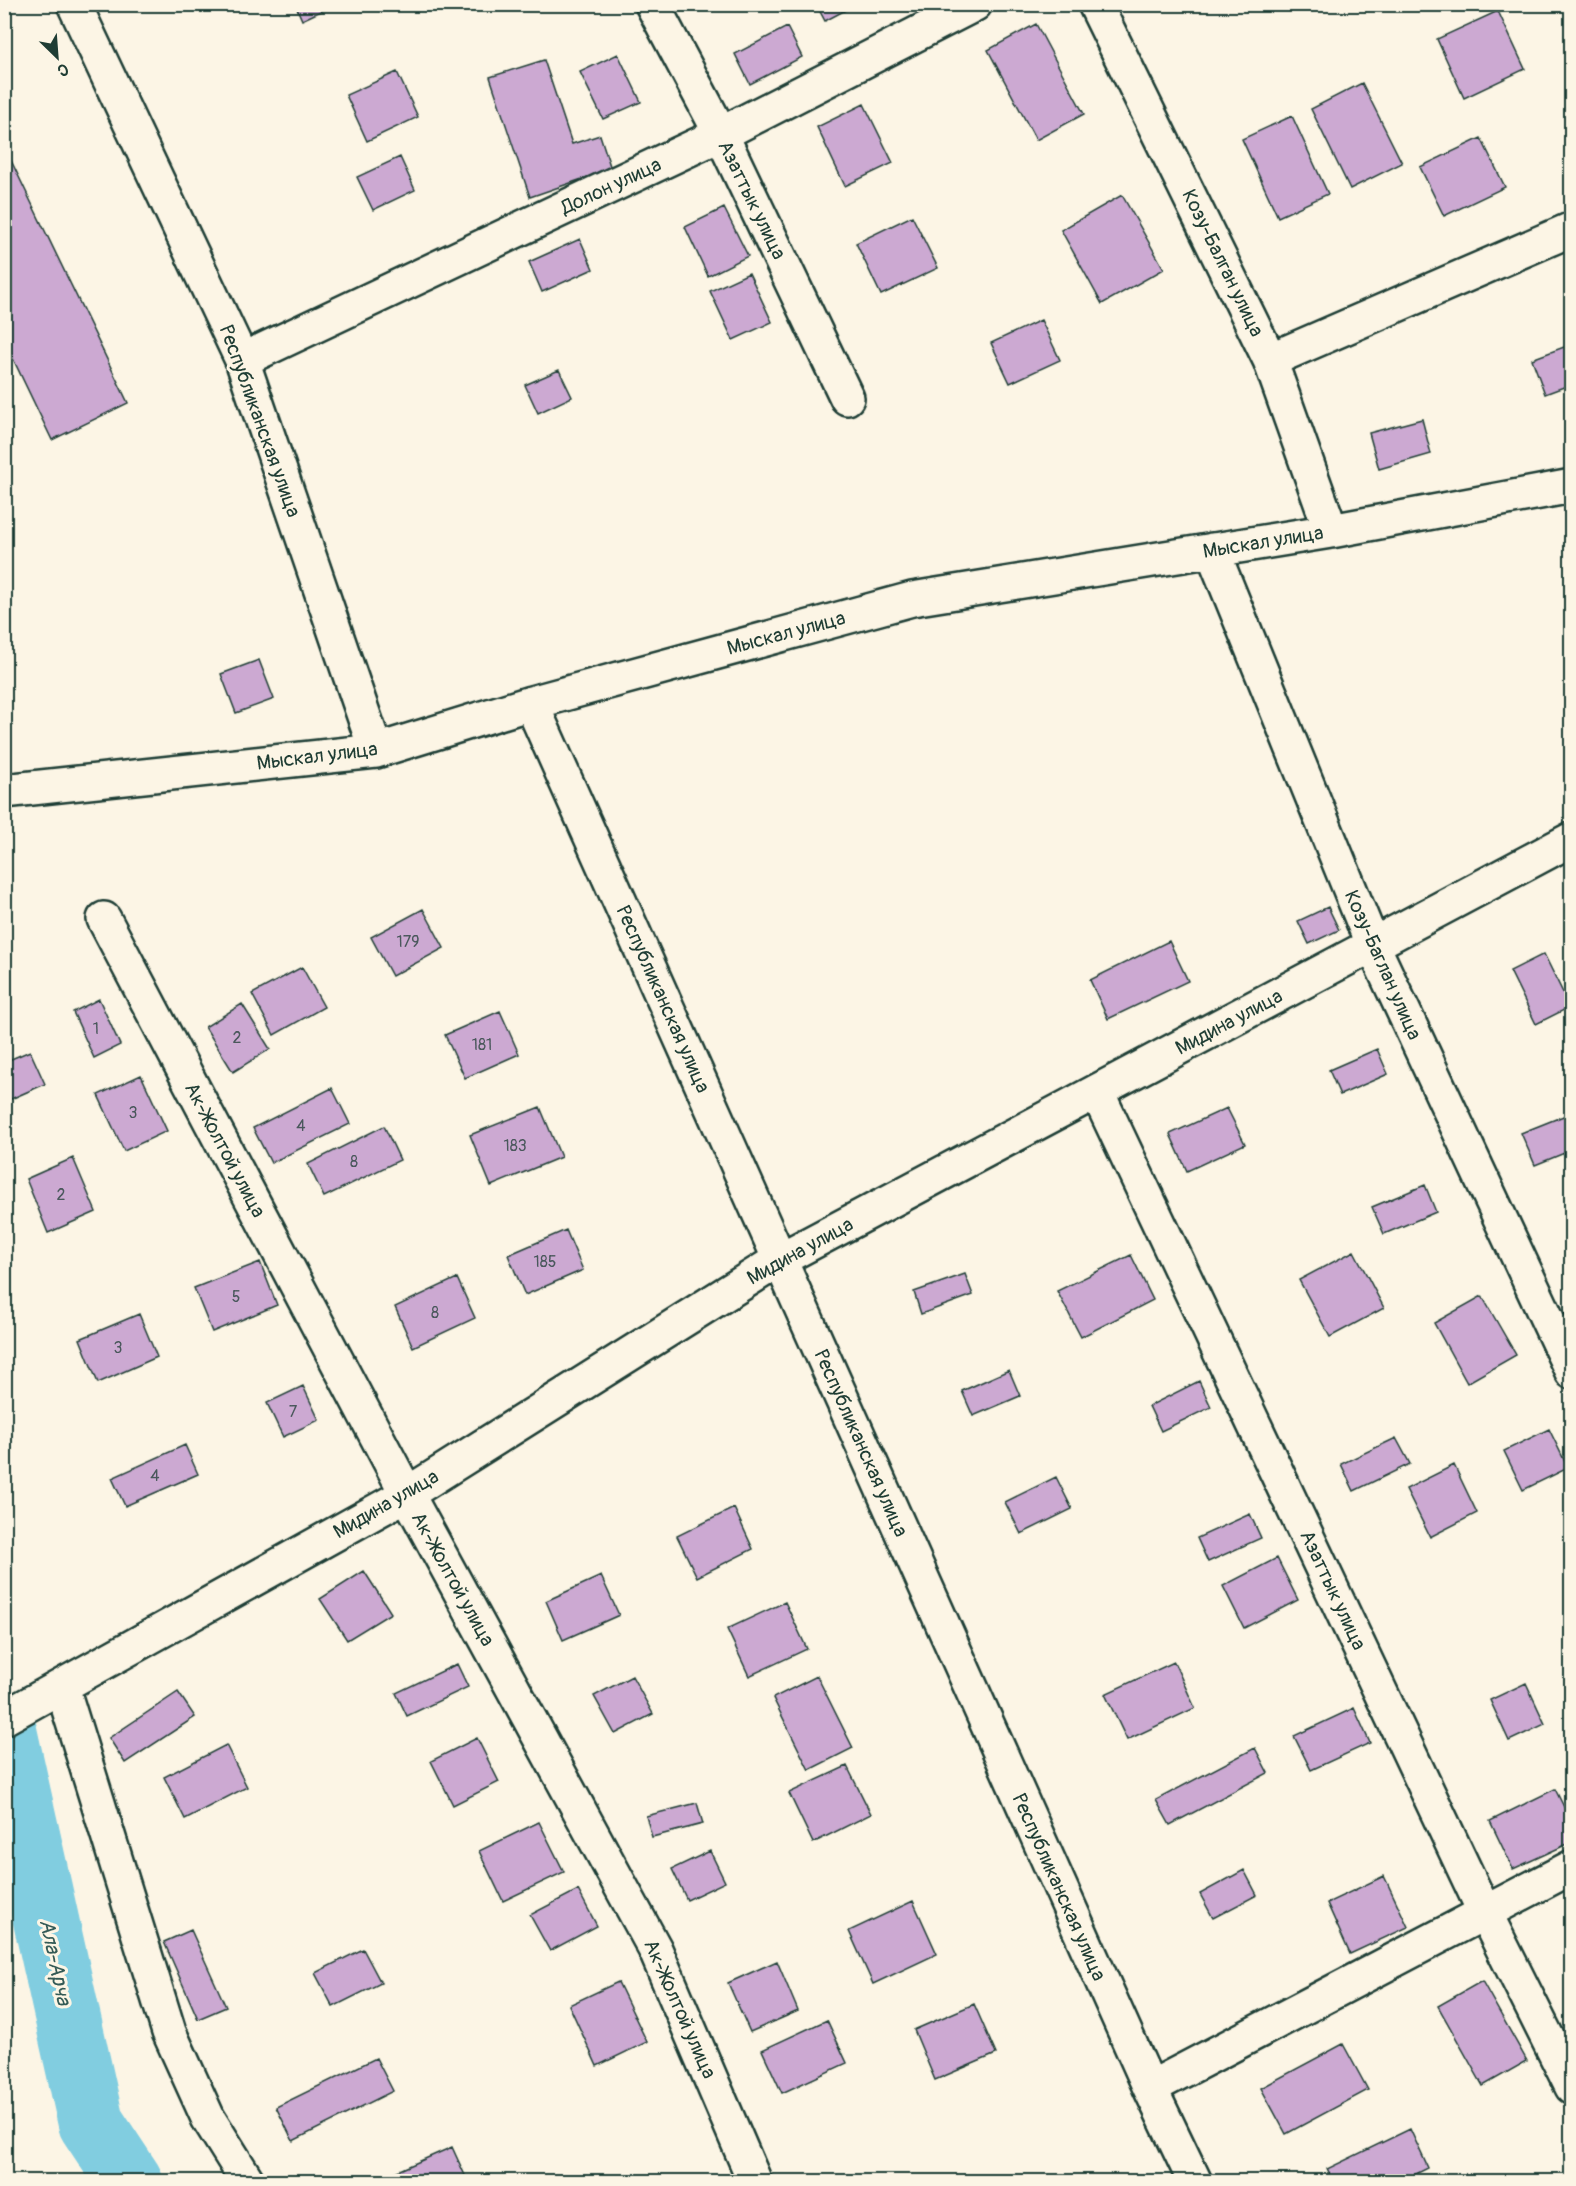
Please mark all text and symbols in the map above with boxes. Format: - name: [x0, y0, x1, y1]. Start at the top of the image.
- north arrow: [27, 27, 87, 87]
- text: С: [54, 59, 72, 81]
- street label: Азаттык улица: [712, 136, 792, 264]
- street label: Долон улица: [556, 152, 665, 221]
- street label: Козу-Балган улица: [1176, 185, 1270, 341]
- street label: Республиканская улица: [214, 322, 306, 520]
- street label: Мыскал улица: [1201, 520, 1325, 564]
- street label: Мыскал улица: [724, 605, 848, 661]
- street label: Мыскал улица: [255, 736, 379, 776]
- street label: Козу-Баглан улица: [1339, 886, 1427, 1044]
- street label: Республиканская улица: [610, 901, 716, 1097]
- house number: 179: [397, 932, 419, 952]
- street label: Мидина улица: [1171, 983, 1287, 1061]
- house number: 1: [93, 1019, 99, 1039]
- house number: 2: [233, 1028, 242, 1048]
- house number: 181: [472, 1035, 492, 1055]
- street label: Ак-Жолтой улица: [179, 1078, 271, 1222]
- house number: 3: [129, 1103, 138, 1123]
- house number: 4: [296, 1116, 306, 1136]
- house number: 183: [503, 1136, 527, 1156]
- house number: 8: [350, 1152, 358, 1172]
- house number: 2: [57, 1185, 66, 1205]
- street label: Мидина улица: [743, 1212, 857, 1290]
- house number: 185: [534, 1252, 557, 1272]
- house number: 5: [232, 1287, 240, 1307]
- house number: 8: [431, 1303, 439, 1323]
- house number: 3: [114, 1338, 123, 1358]
- street label: Республиканская улица: [808, 1345, 914, 1541]
- house number: 7: [289, 1402, 298, 1422]
- street label: Мидина улица: [329, 1464, 443, 1544]
- house number: 4: [150, 1466, 160, 1486]
- street label: Ак-Жолтой улица: [406, 1508, 500, 1650]
- street label: Азаттык улица: [1294, 1526, 1372, 1654]
- street label: Республиканская улица: [1006, 1789, 1112, 1985]
- water label: Ала-Арча: [33, 1916, 78, 2009]
- street label: Ак-Жолтой улица: [638, 1936, 722, 2082]

